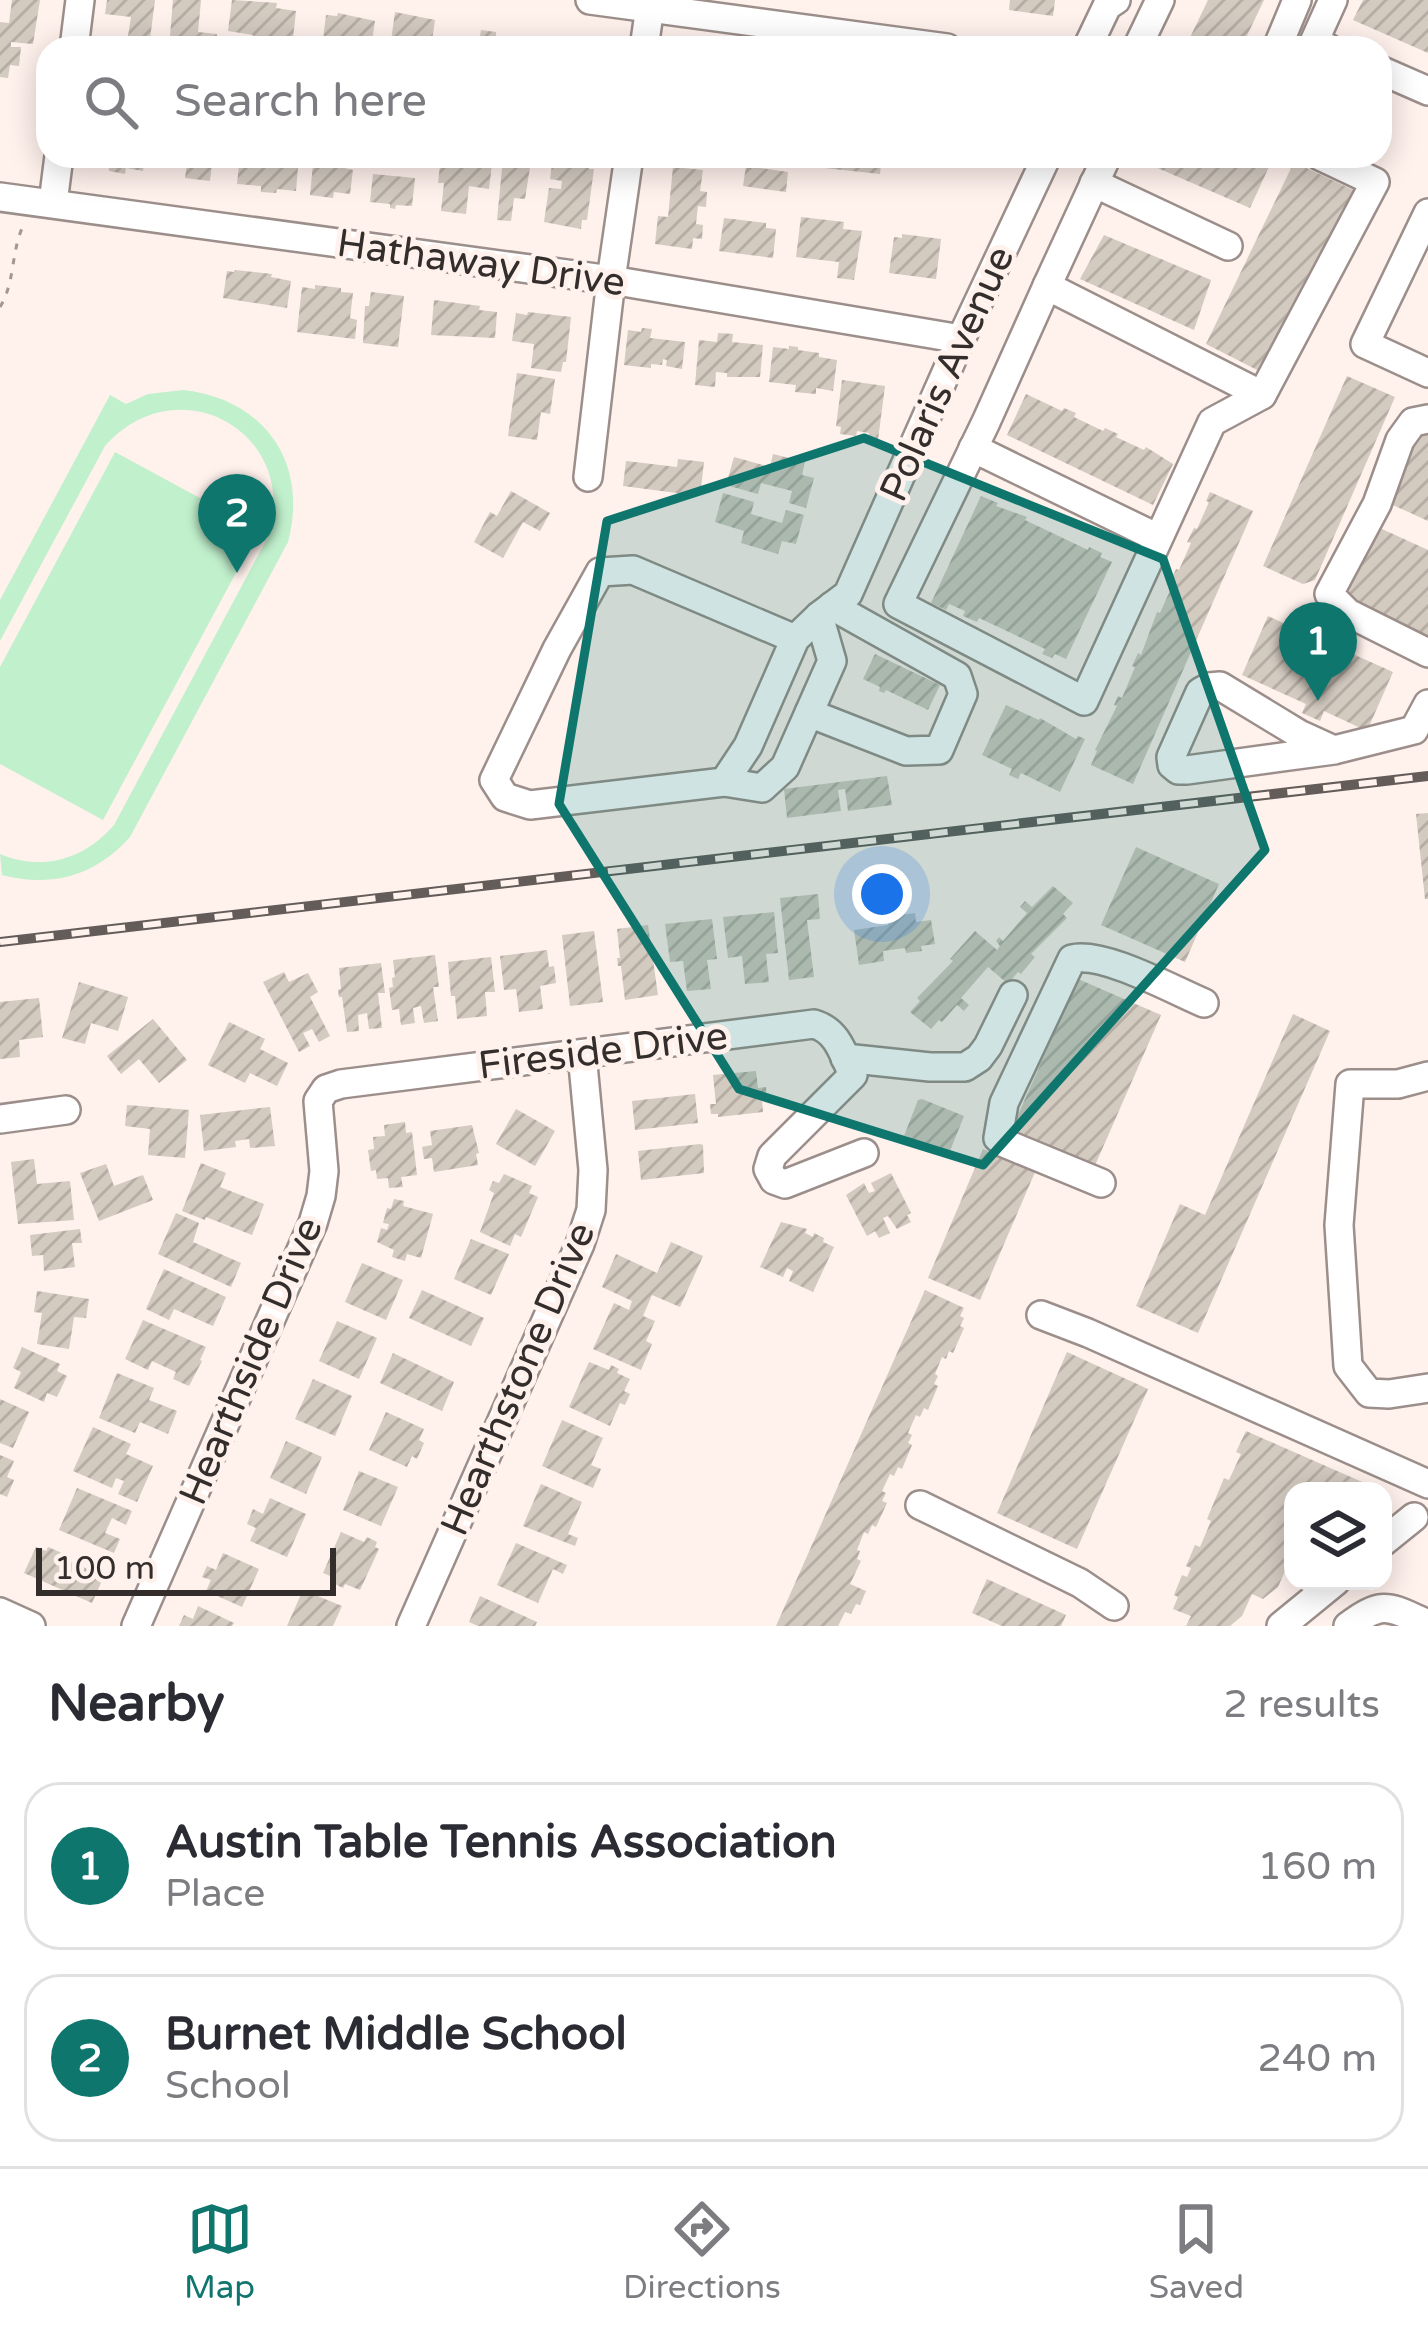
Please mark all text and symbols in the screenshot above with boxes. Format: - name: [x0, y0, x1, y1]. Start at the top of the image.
- search box: [36, 36, 1392, 168]
- icon: search: [78, 69, 144, 135]
- text: Search here: [174, 75, 427, 129]
- street label: Hathaway Drive: [334, 220, 628, 306]
- street label: Polaris Avenue: [870, 239, 1024, 509]
- pin: 2: [198, 474, 276, 573]
- pin: 1: [1279, 602, 1357, 701]
- your location: [852, 864, 912, 924]
- street label: Fireside Drive: [476, 1012, 730, 1090]
- street label: Hearthside Drive: [169, 1210, 333, 1512]
- street label: Hearthstone Drive: [431, 1215, 605, 1543]
- map controls: [1284, 1482, 1392, 1590]
- button: layers: [1284, 1482, 1392, 1590]
- scale bar: [36, 1542, 336, 1595]
- text: 100 m: [54, 1549, 155, 1588]
- text: Nearby: [48, 1673, 225, 1735]
- text: 2 results: [1223, 1681, 1380, 1728]
- text: Austin Table Tennis Association: [165, 1816, 837, 1870]
- text: 1: [78, 1843, 102, 1890]
- text: 160 m: [1258, 1843, 1377, 1890]
- text: Place: [165, 1870, 265, 1917]
- text: Burnet Middle School: [165, 2008, 627, 2062]
- text: 2: [78, 2035, 102, 2082]
- text: 240 m: [1258, 2035, 1377, 2082]
- text: School: [165, 2062, 291, 2109]
- tab: Map: [184, 2196, 255, 2307]
- tab: Directions: [623, 2196, 781, 2307]
- tab: Saved: [1149, 2196, 1244, 2307]

